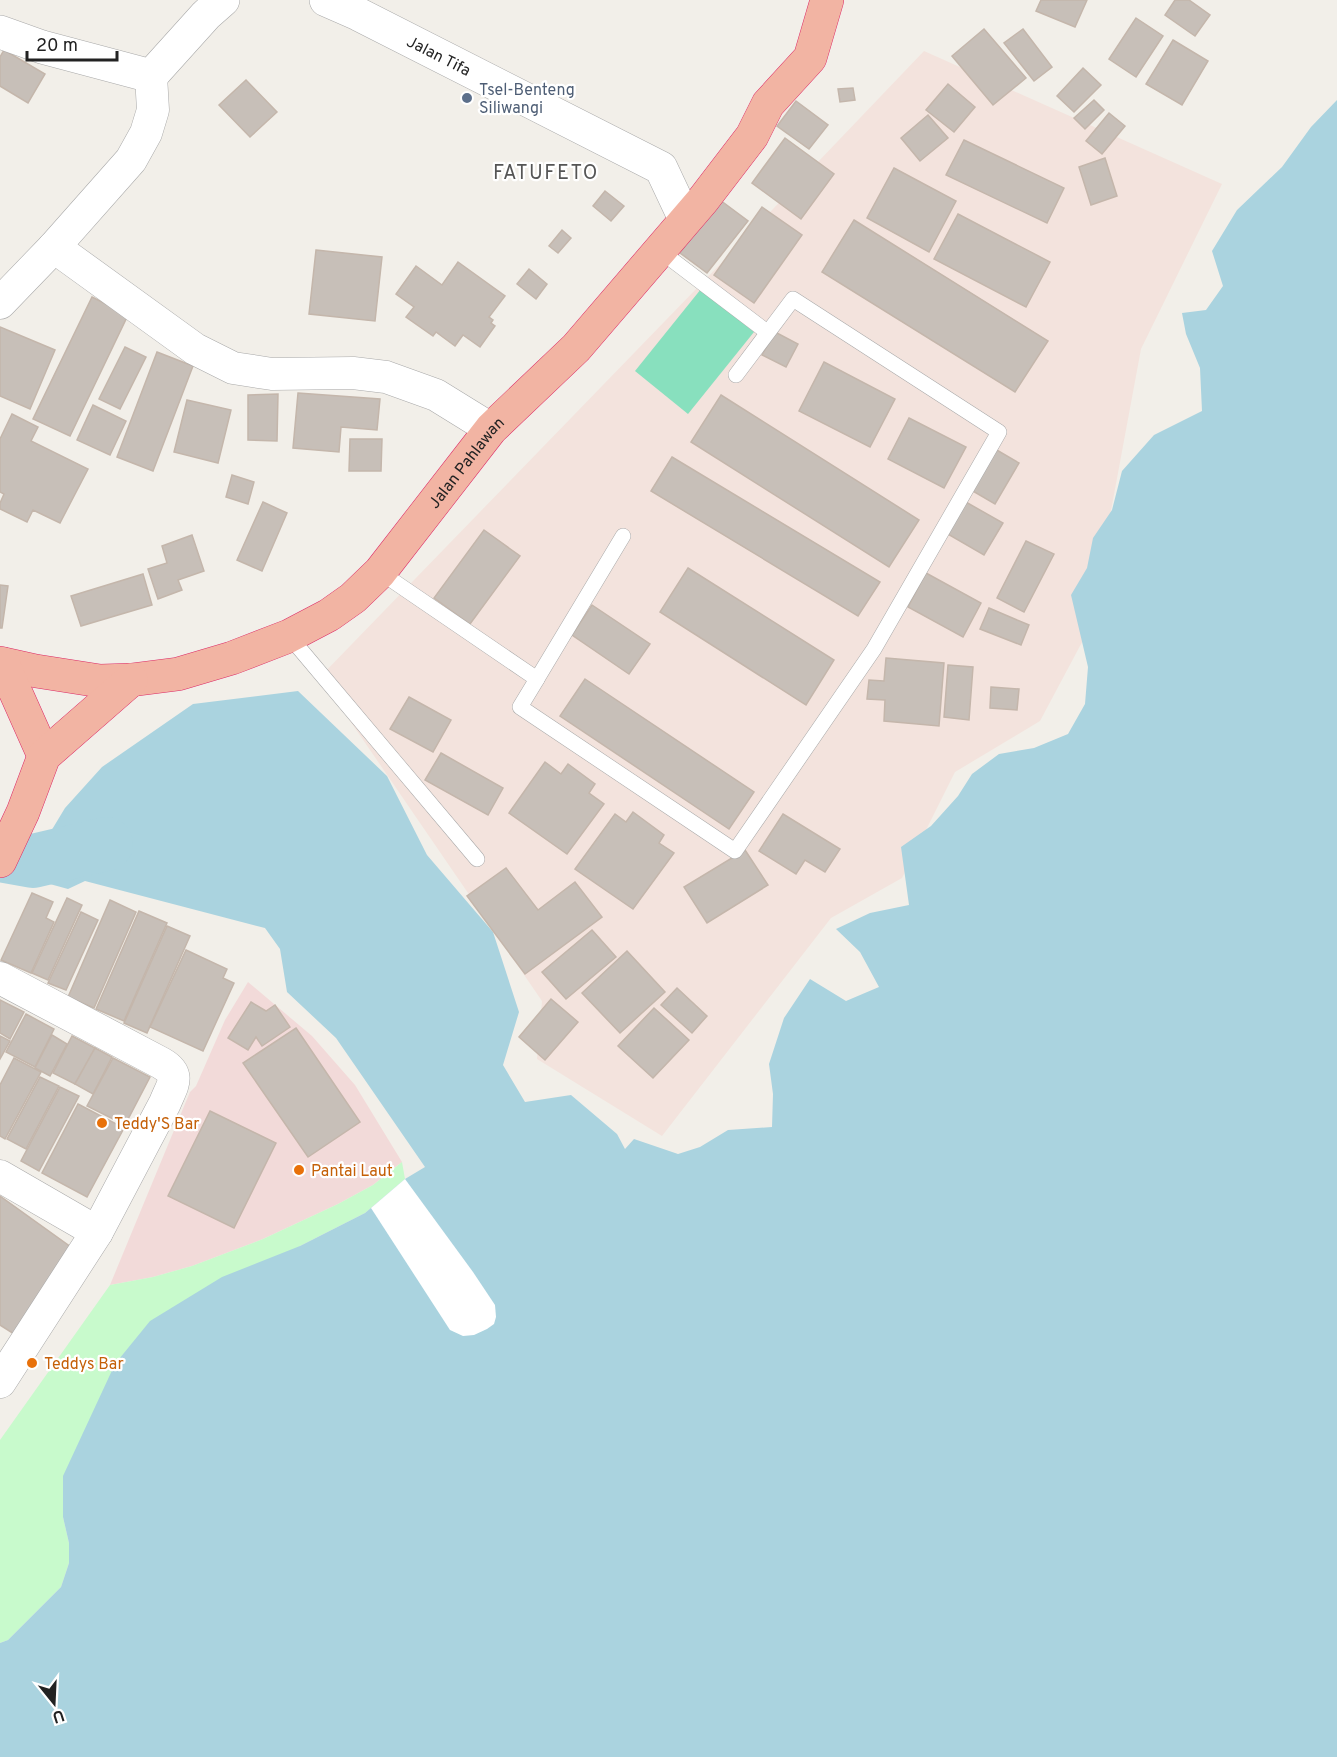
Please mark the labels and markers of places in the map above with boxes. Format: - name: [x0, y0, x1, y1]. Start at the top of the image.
- place label: Tsel-Benteng Siliwangi: [479, 81, 575, 119]
- marker: Tsel-Benteng Siliwangi: [460, 91, 474, 105]
- place label: Teddy'S Bar: [114, 1115, 200, 1135]
- marker: Teddy'S Bar: [95, 1116, 109, 1130]
- place label: Pantai Laut: [311, 1162, 393, 1182]
- marker: Pantai Laut: [292, 1163, 306, 1177]
- place label: Teddys Bar: [44, 1355, 124, 1375]
- marker: Teddys Bar: [25, 1356, 39, 1370]

